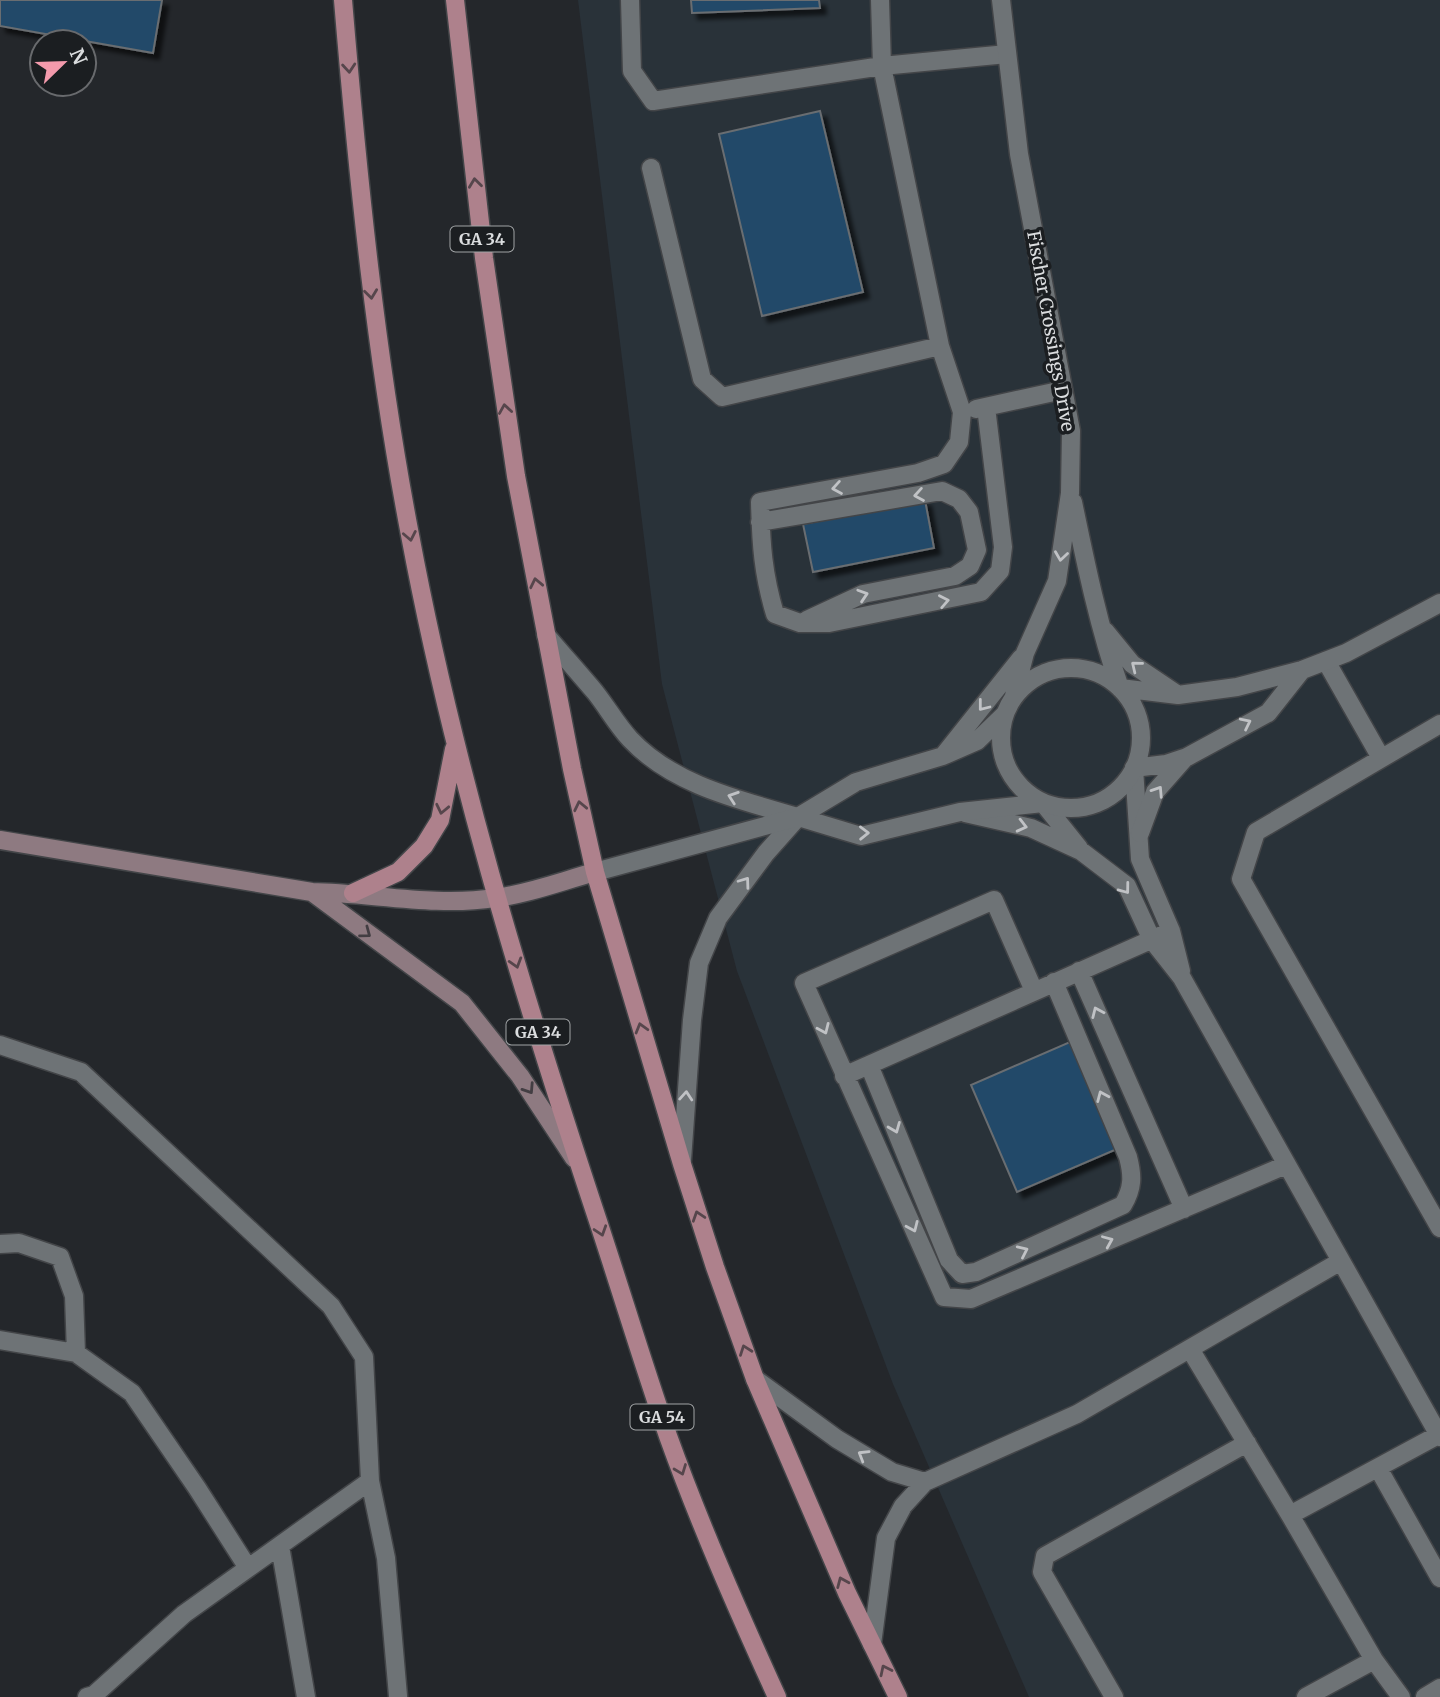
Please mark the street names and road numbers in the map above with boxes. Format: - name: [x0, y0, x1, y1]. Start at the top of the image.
- road number: GA 34: [450, 227, 514, 252]
- street label: Fischer Crossings Drive: [1022, 229, 1080, 433]
- road number: GA 34: [506, 1020, 570, 1044]
- road number: GA 54: [630, 1404, 694, 1429]

